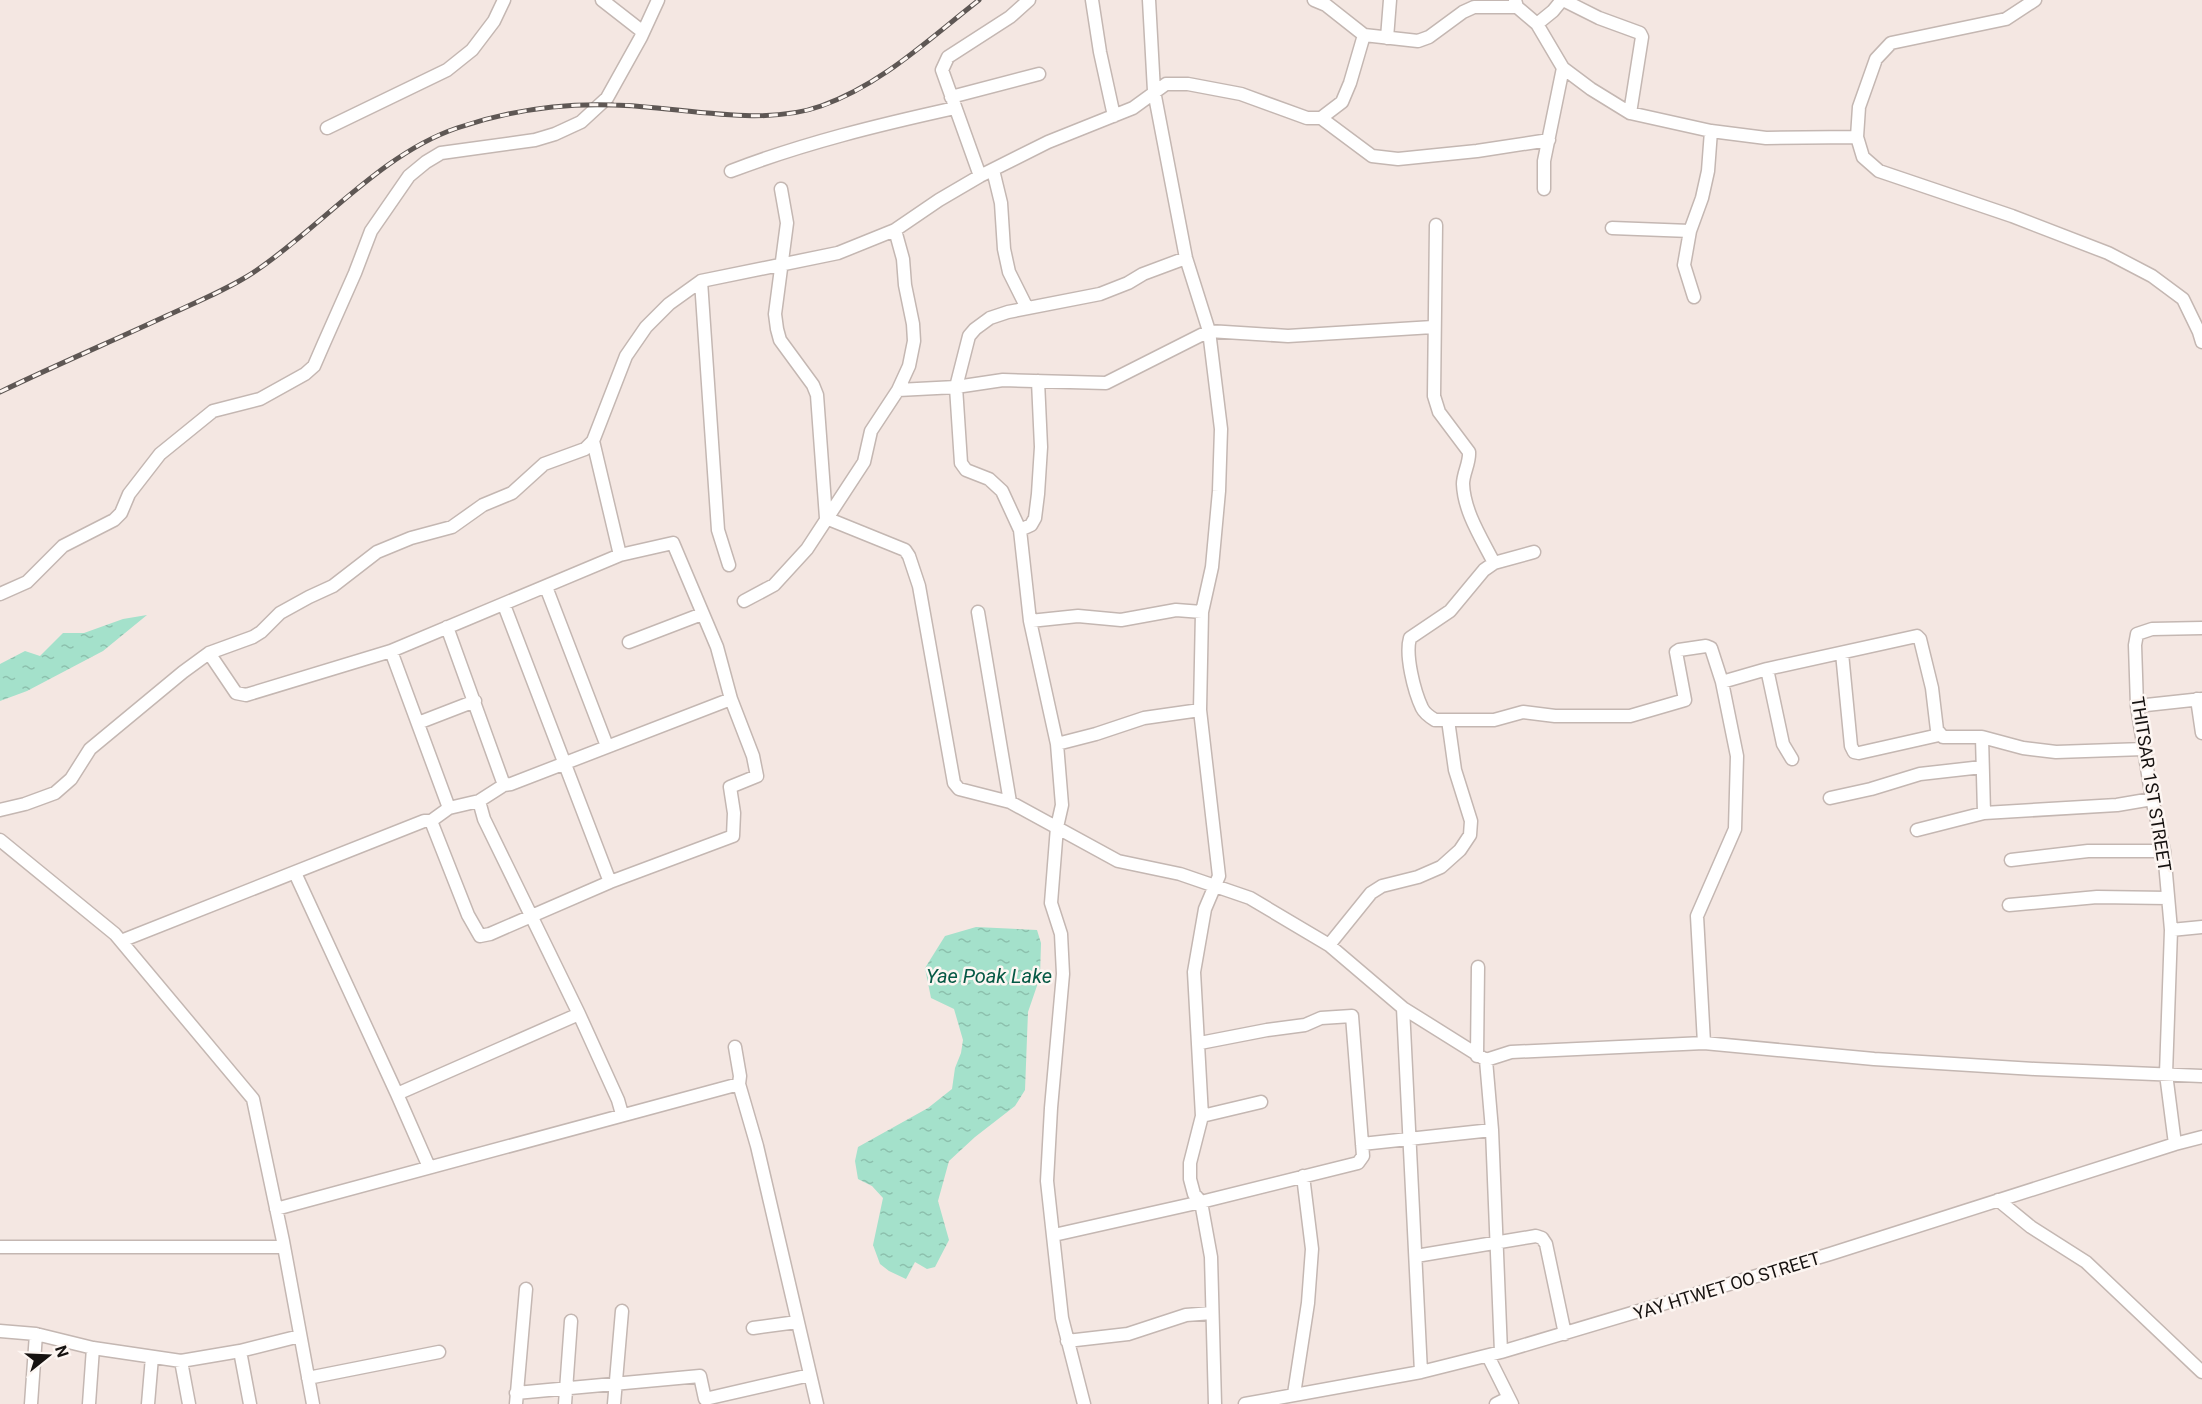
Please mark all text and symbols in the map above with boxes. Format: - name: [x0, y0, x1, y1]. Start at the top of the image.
- street label: THITSAR 1ST STREET: [2127, 695, 2176, 873]
- water label: Yae Poak Lake: [926, 964, 1052, 988]
- street label: YAY HTWET OO STREET: [1631, 1247, 1823, 1324]
- north arrow: [18, 1326, 78, 1386]
- text: N: [51, 1343, 73, 1360]

